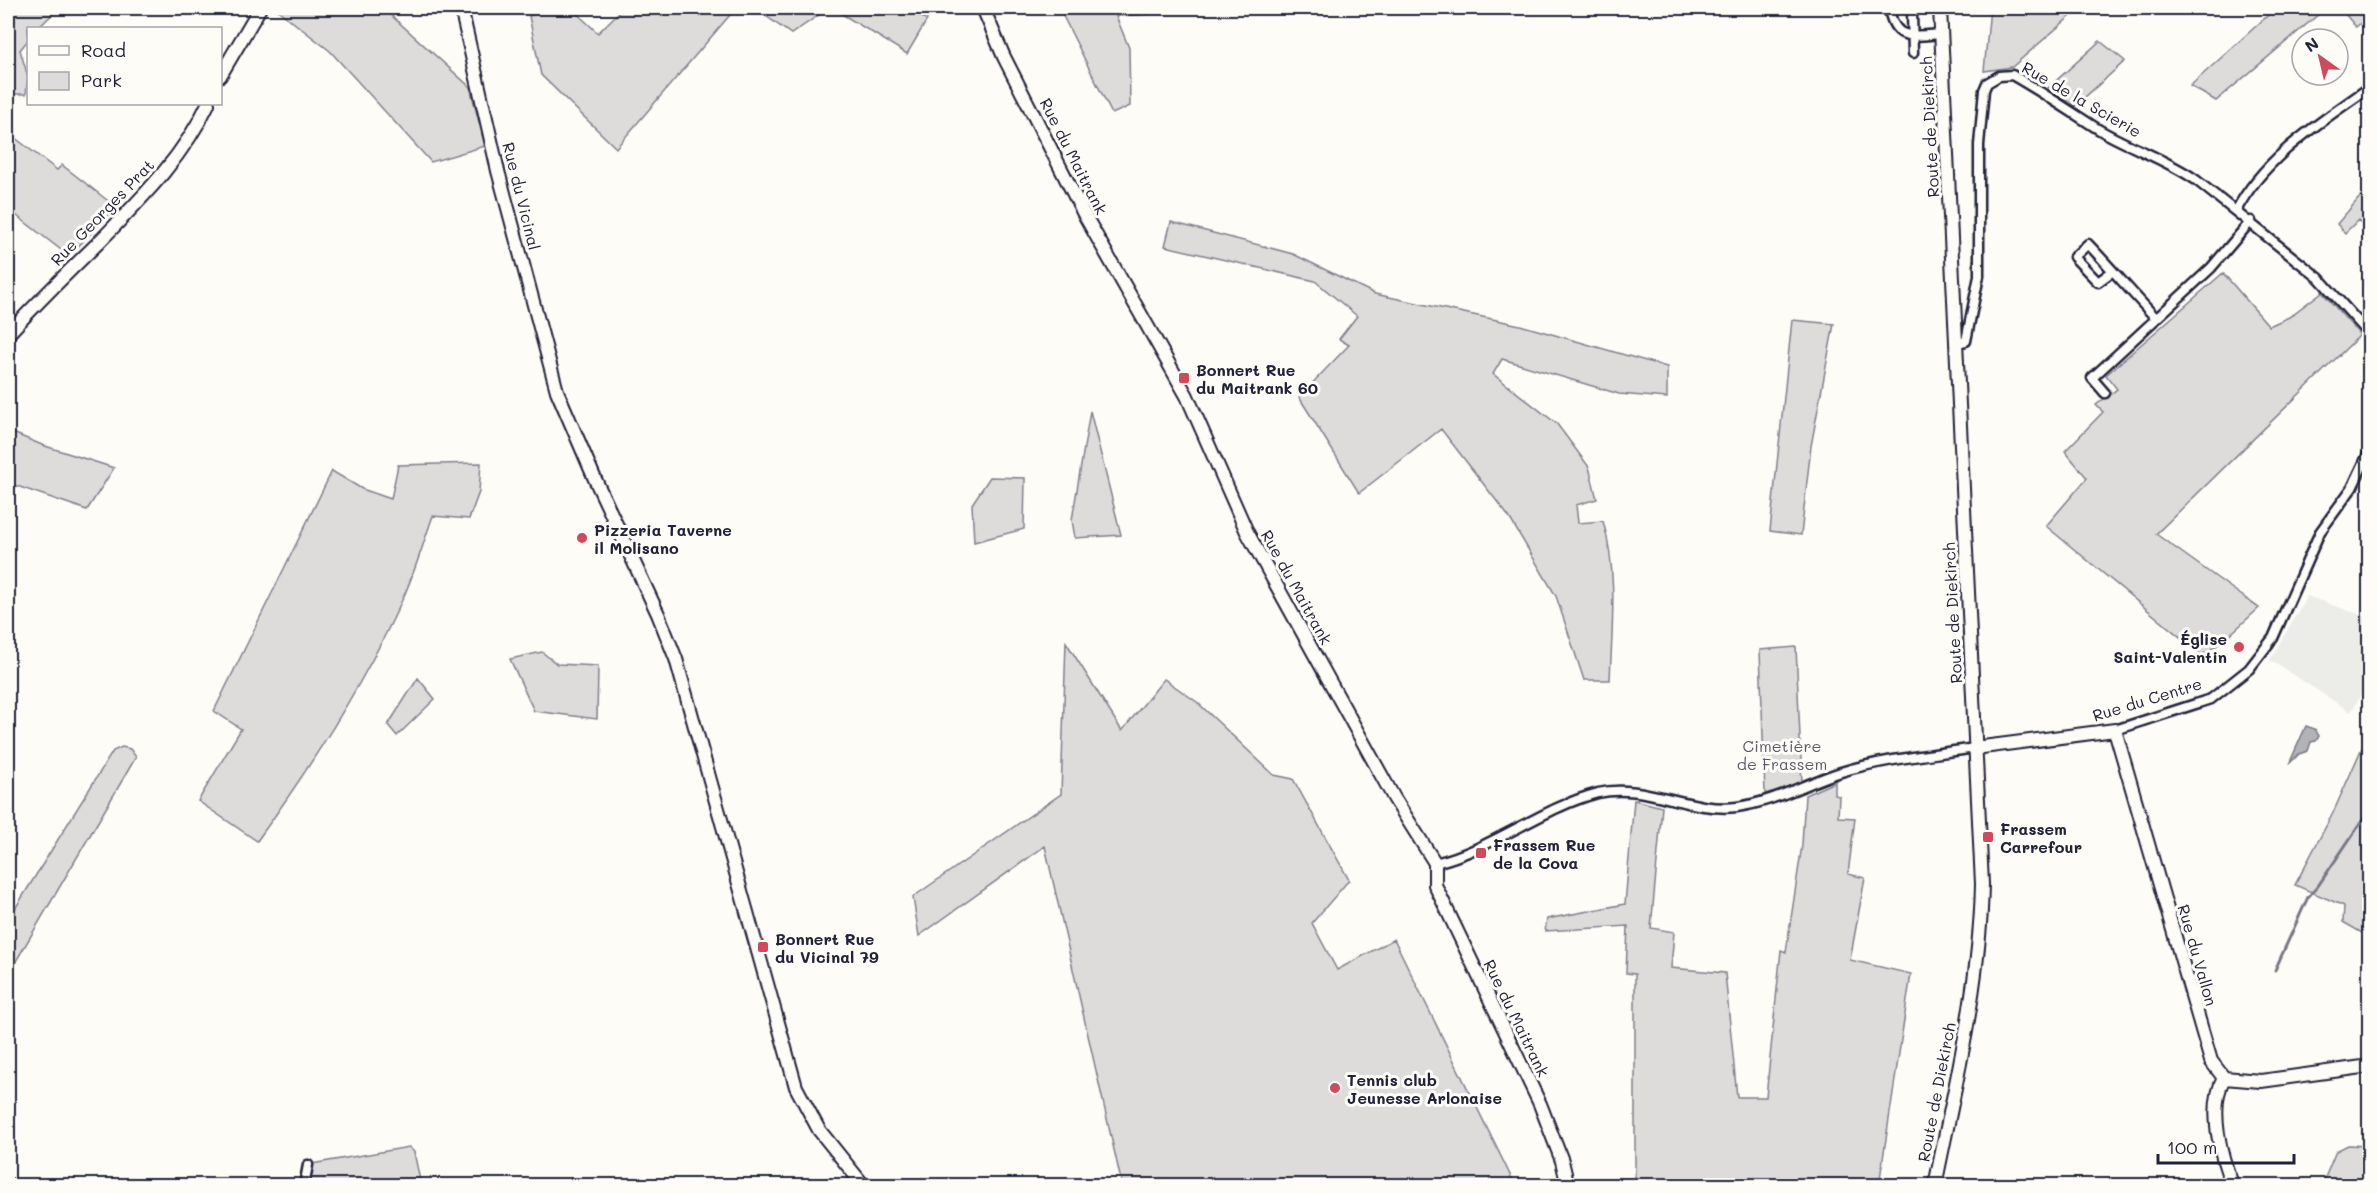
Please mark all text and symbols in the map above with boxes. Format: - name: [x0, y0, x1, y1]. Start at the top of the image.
- legend: [27, 27, 222, 105]
- north arrow: [2290, 27, 2350, 87]
- text: N: [2300, 32, 2322, 56]
- text: Road: [81, 38, 126, 62]
- street label: Route de Diekirch: [1915, 56, 1943, 198]
- street label: Rue de la Scierie: [2019, 56, 2145, 142]
- text: Park: [81, 68, 122, 92]
- street label: Rue du Maitrank: [1036, 94, 1112, 218]
- street label: Rue du Vicinal: [498, 140, 546, 252]
- street label: Rue Georges Prat: [46, 154, 158, 270]
- place label: Bonnert Rue du Maitrank 60: [1196, 359, 1318, 398]
- marker: Bonnert Rue du Maitrank 60: [1177, 371, 1191, 385]
- place label: Pizzeria Taverne il Molisano: [594, 519, 732, 558]
- street label: Rue du Maitrank: [1257, 526, 1337, 648]
- marker: Pizzeria Taverne il Molisano: [575, 531, 589, 545]
- street label: Route de Diekirch: [1938, 542, 1966, 684]
- place label: Église Saint-Valentin: [2114, 628, 2227, 667]
- marker: Église Saint-Valentin: [2232, 640, 2246, 654]
- street label: Rue du Centre: [2090, 672, 2204, 726]
- park label: Cimetière de Frassem: [1737, 735, 1827, 774]
- place label: Frassem Carrefour: [2000, 818, 2082, 857]
- marker: Frassem Carrefour: [1981, 830, 1995, 844]
- place label: Frassem Rue de la Cova: [1493, 834, 1595, 873]
- marker: Frassem Rue de la Cova: [1474, 846, 1488, 860]
- street label: Rue du Vallon: [2173, 902, 2223, 1008]
- place label: Bonnert Rue du Vicinal 79: [775, 928, 879, 967]
- marker: Bonnert Rue du Vicinal 79: [756, 940, 770, 954]
- street label: Rue du Maitrank: [1479, 956, 1555, 1080]
- street label: Route de Diekirch: [1912, 1021, 1960, 1163]
- place label: Tennis club Jeunesse Arlonaise: [1347, 1069, 1502, 1108]
- marker: Tennis club Jeunesse Arlonaise: [1328, 1081, 1342, 1095]
- scale bar: [2158, 1127, 2294, 1165]
- text: 100 m: [2167, 1135, 2217, 1159]

